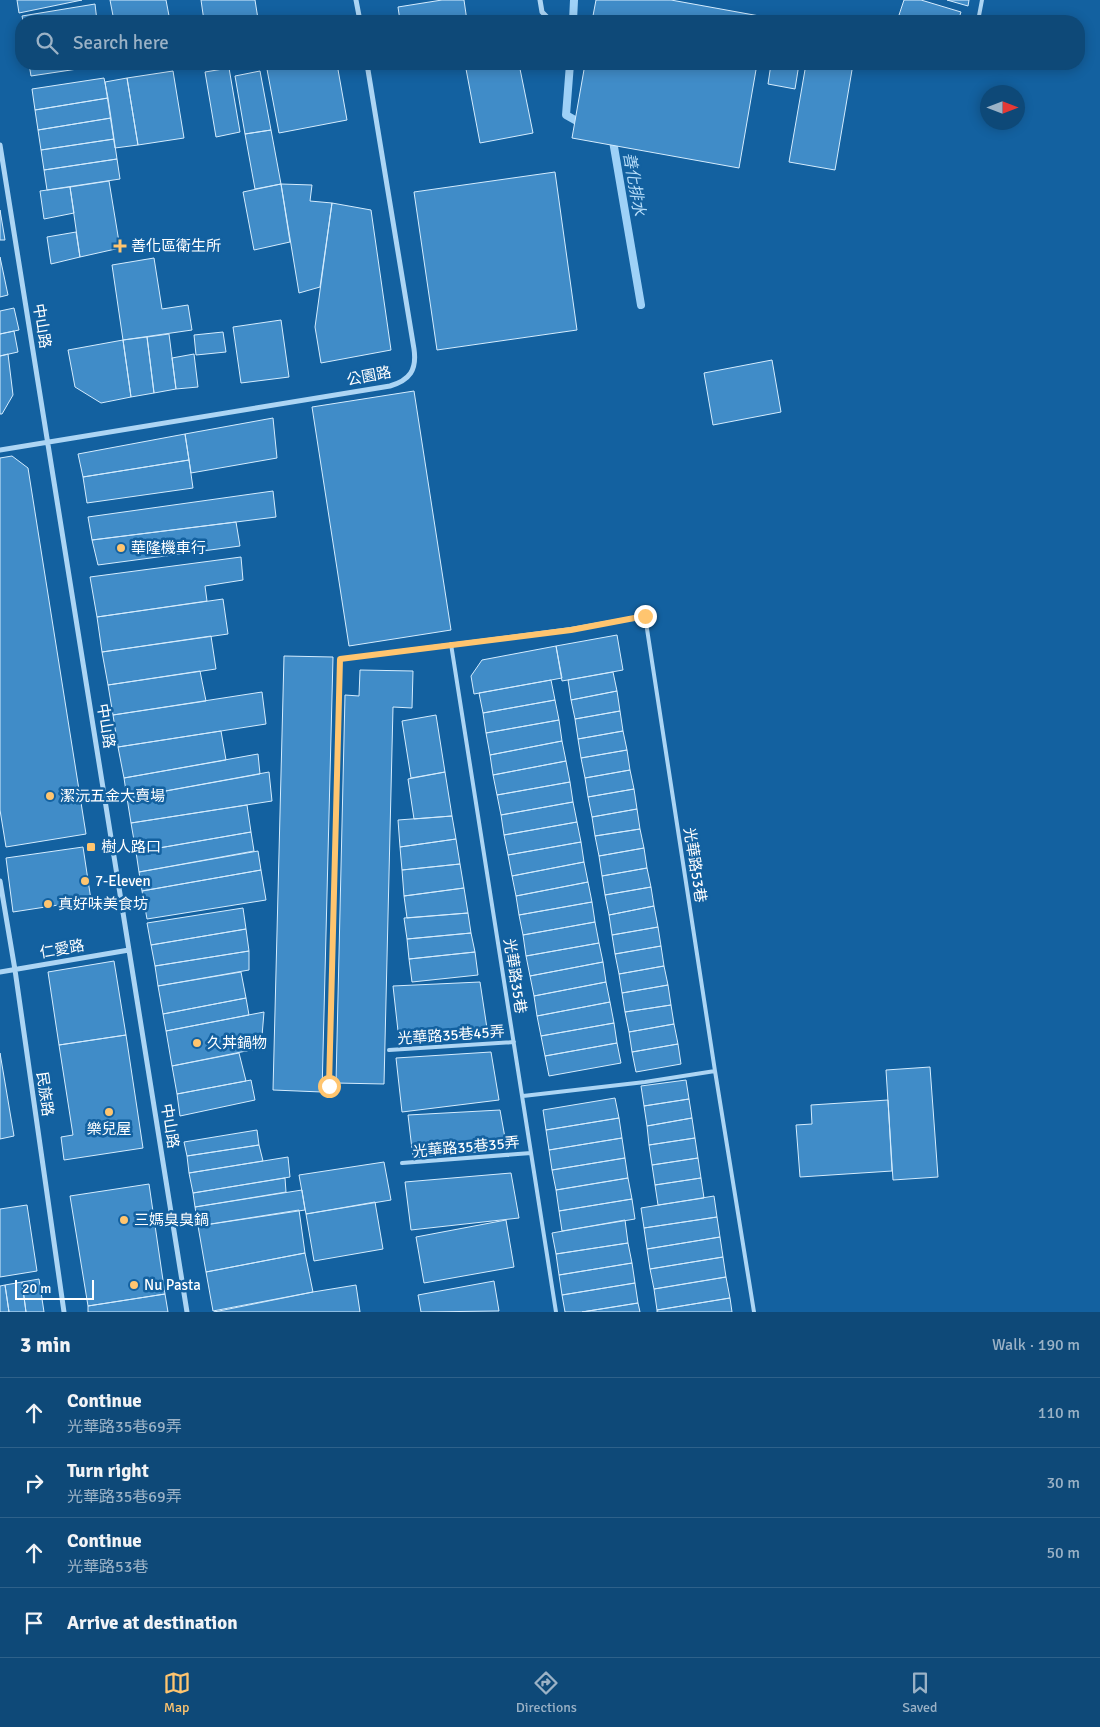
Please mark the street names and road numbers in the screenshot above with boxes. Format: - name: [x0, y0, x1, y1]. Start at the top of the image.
- street label: 中山路: [30, 302, 54, 350]
- street label: 公園路: [345, 363, 393, 389]
- street label: 中山路: [94, 702, 118, 750]
- street label: 光華路53巷: [680, 826, 710, 904]
- street label: 仁愛路: [38, 936, 86, 962]
- street label: 光華路35巷: [500, 937, 530, 1015]
- street label: 光華路35巷45弄: [397, 1022, 505, 1048]
- street label: 民族路: [33, 1070, 57, 1118]
- street label: 中山路: [158, 1102, 182, 1150]
- street label: 光華路35巷35弄: [412, 1133, 520, 1161]

